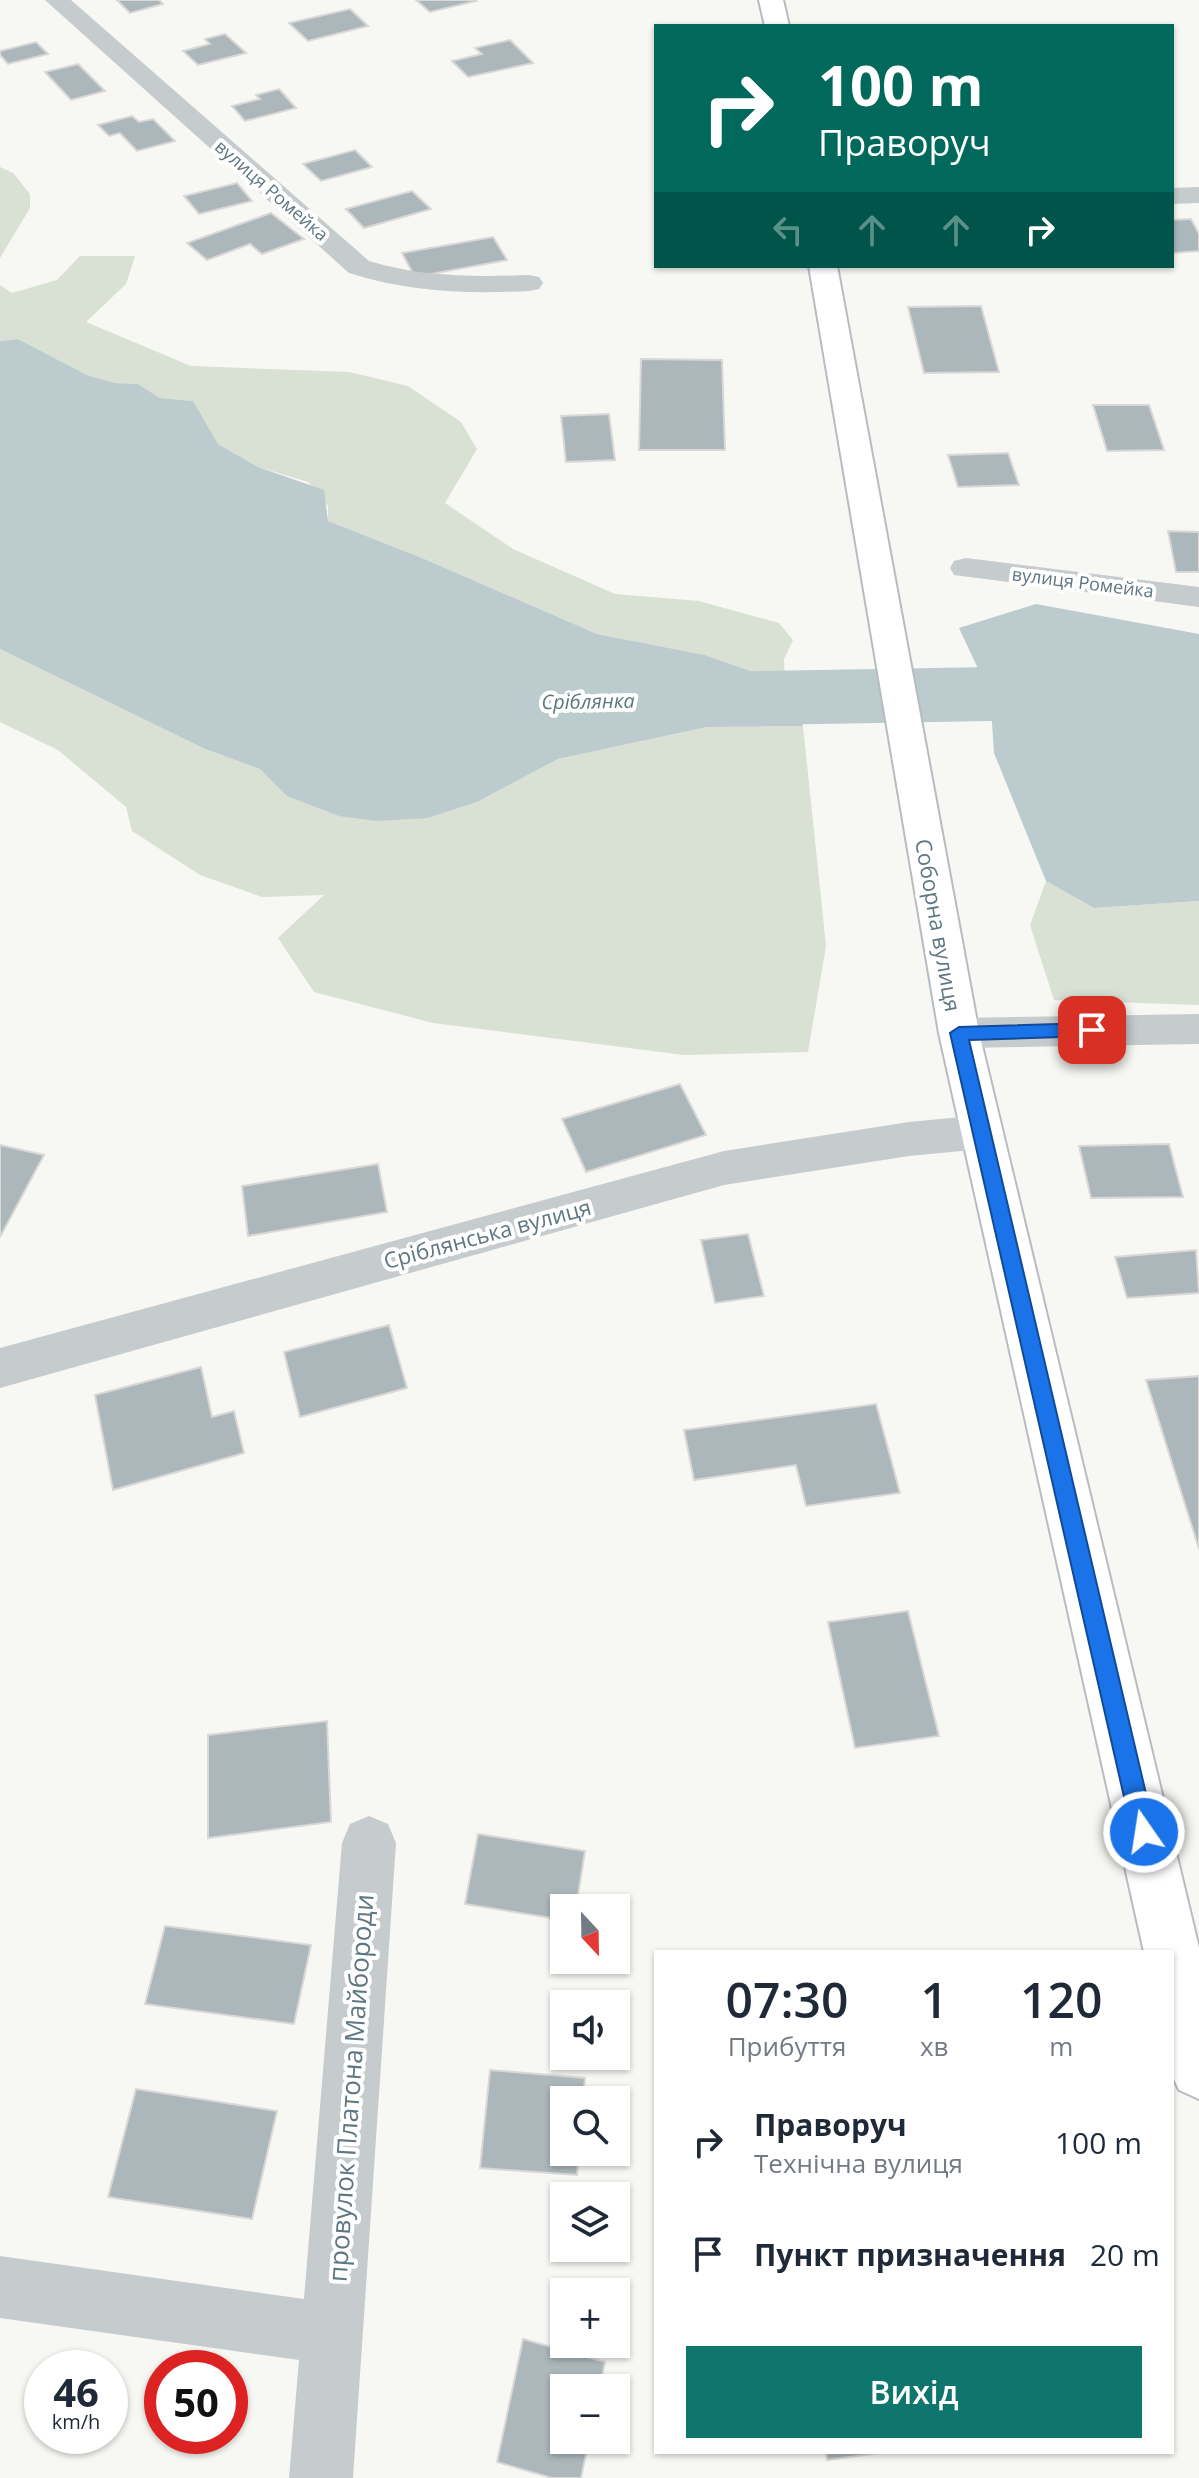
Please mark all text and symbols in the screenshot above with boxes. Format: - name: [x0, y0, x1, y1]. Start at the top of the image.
- text: 100 m: [818, 46, 984, 122]
- icon: right: [686, 56, 790, 160]
- text: Праворуч: [818, 118, 990, 167]
- street label: вулиця Ромейка: [210, 134, 334, 246]
- icon: left: [766, 208, 810, 252]
- icon: ahead: [850, 208, 894, 252]
- icon: ahead: [934, 208, 978, 252]
- icon: right: [1018, 208, 1062, 252]
- street label: вулиця Ромейка: [1011, 561, 1155, 603]
- water label: Сріблянка: [541, 687, 635, 715]
- street label: Соборна вулиця: [909, 836, 969, 1014]
- pin: [1058, 996, 1126, 1064]
- icon: arrive: [1070, 1008, 1114, 1052]
- street label: Сріблянська вулиця: [380, 1191, 594, 1275]
- position arrow: [1102, 1790, 1186, 1874]
- street label: провулок Платона Майбороди: [318, 1893, 382, 2283]
- north arrow: [550, 1894, 630, 1974]
- map controls: [550, 1894, 630, 2454]
- text: 07:30: [726, 1967, 848, 2032]
- text: 1: [921, 1967, 948, 2032]
- text: 120: [1020, 1967, 1102, 2032]
- button: sound: [550, 1990, 630, 2070]
- text: Прибуття: [728, 2028, 846, 2064]
- text: хв: [920, 2028, 949, 2064]
- text: m: [1049, 2028, 1073, 2064]
- button: search: [550, 2086, 630, 2166]
- text: Праворуч: [754, 2104, 907, 2145]
- icon: right: [686, 2120, 730, 2164]
- text: 100 m: [1055, 2122, 1142, 2163]
- text: Технічна вулиця: [754, 2145, 963, 2181]
- button: layers: [550, 2182, 630, 2262]
- icon: arrive: [686, 2232, 730, 2276]
- text: Пункт призначення: [754, 2234, 1066, 2275]
- text: 20 m: [1090, 2234, 1160, 2275]
- button: +: [550, 2278, 630, 2358]
- button: Вихід: [686, 2346, 1142, 2438]
- speed limit sign: 50: [144, 2350, 248, 2454]
- text: 46: [53, 2364, 99, 2419]
- button: −: [550, 2374, 630, 2454]
- text: km/h: [52, 2408, 100, 2435]

